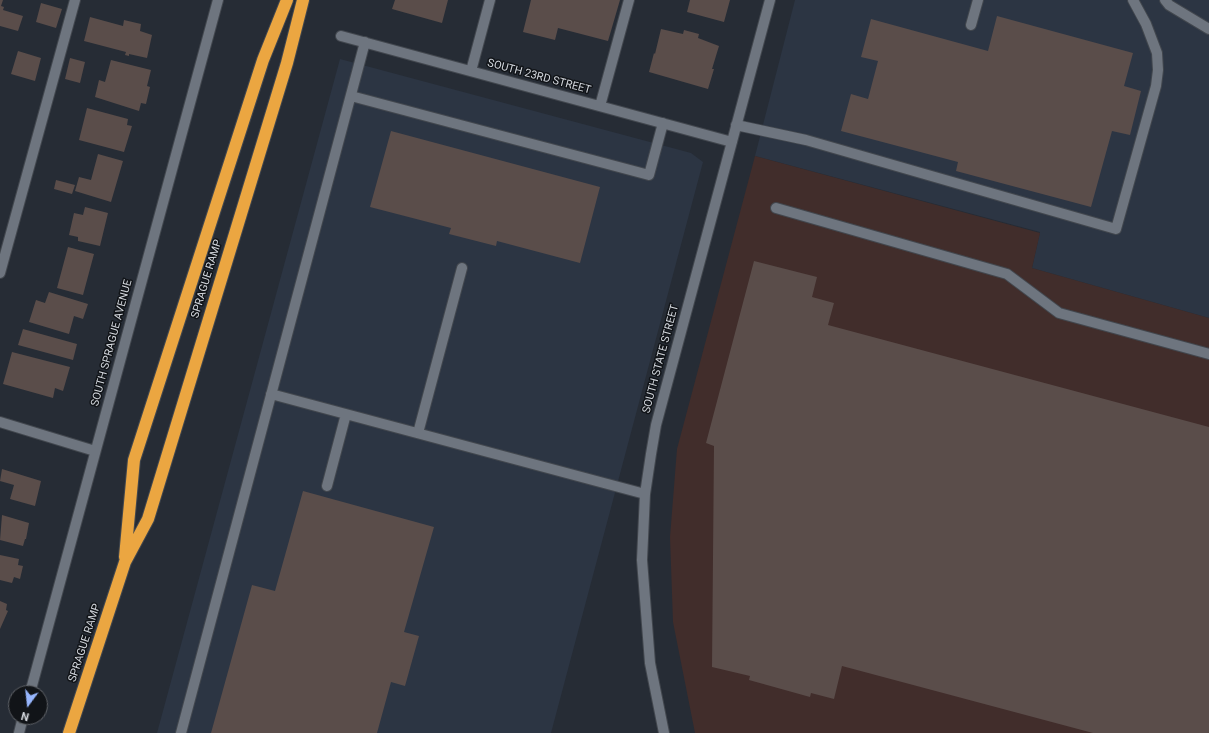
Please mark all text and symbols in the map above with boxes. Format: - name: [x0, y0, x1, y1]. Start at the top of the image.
- street label: SOUTH 23RD STREET: [486, 57, 592, 97]
- street label: SPRAGUE RAMP: [189, 238, 225, 320]
- street label: SOUTH SPRAGUE AVENUE: [89, 278, 135, 408]
- street label: SOUTH STATE STREET: [640, 303, 682, 415]
- street label: SPRAGUE RAMP: [66, 602, 104, 684]
- north arrow: [8, 685, 48, 725]
- text: N: [20, 709, 30, 723]

